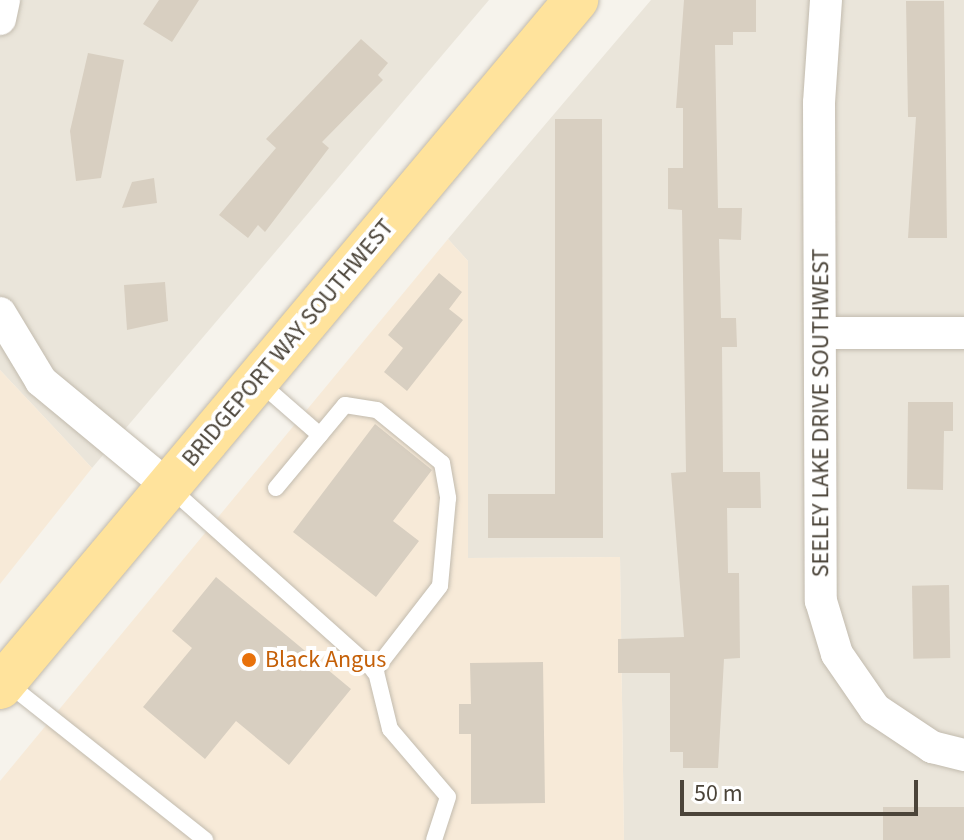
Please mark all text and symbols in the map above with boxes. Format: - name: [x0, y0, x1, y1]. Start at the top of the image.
- street label: BRIDGEPORT WAY SOUTHWEST: [176, 213, 400, 473]
- street label: SEELEY LAKE DRIVE SOUTHWEST: [807, 249, 835, 577]
- place label: Black Angus: [265, 646, 386, 674]
- marker: Black Angus: [240, 651, 258, 669]
- scale bar: [684, 764, 922, 814]
- text: 50 m: [694, 776, 743, 811]

